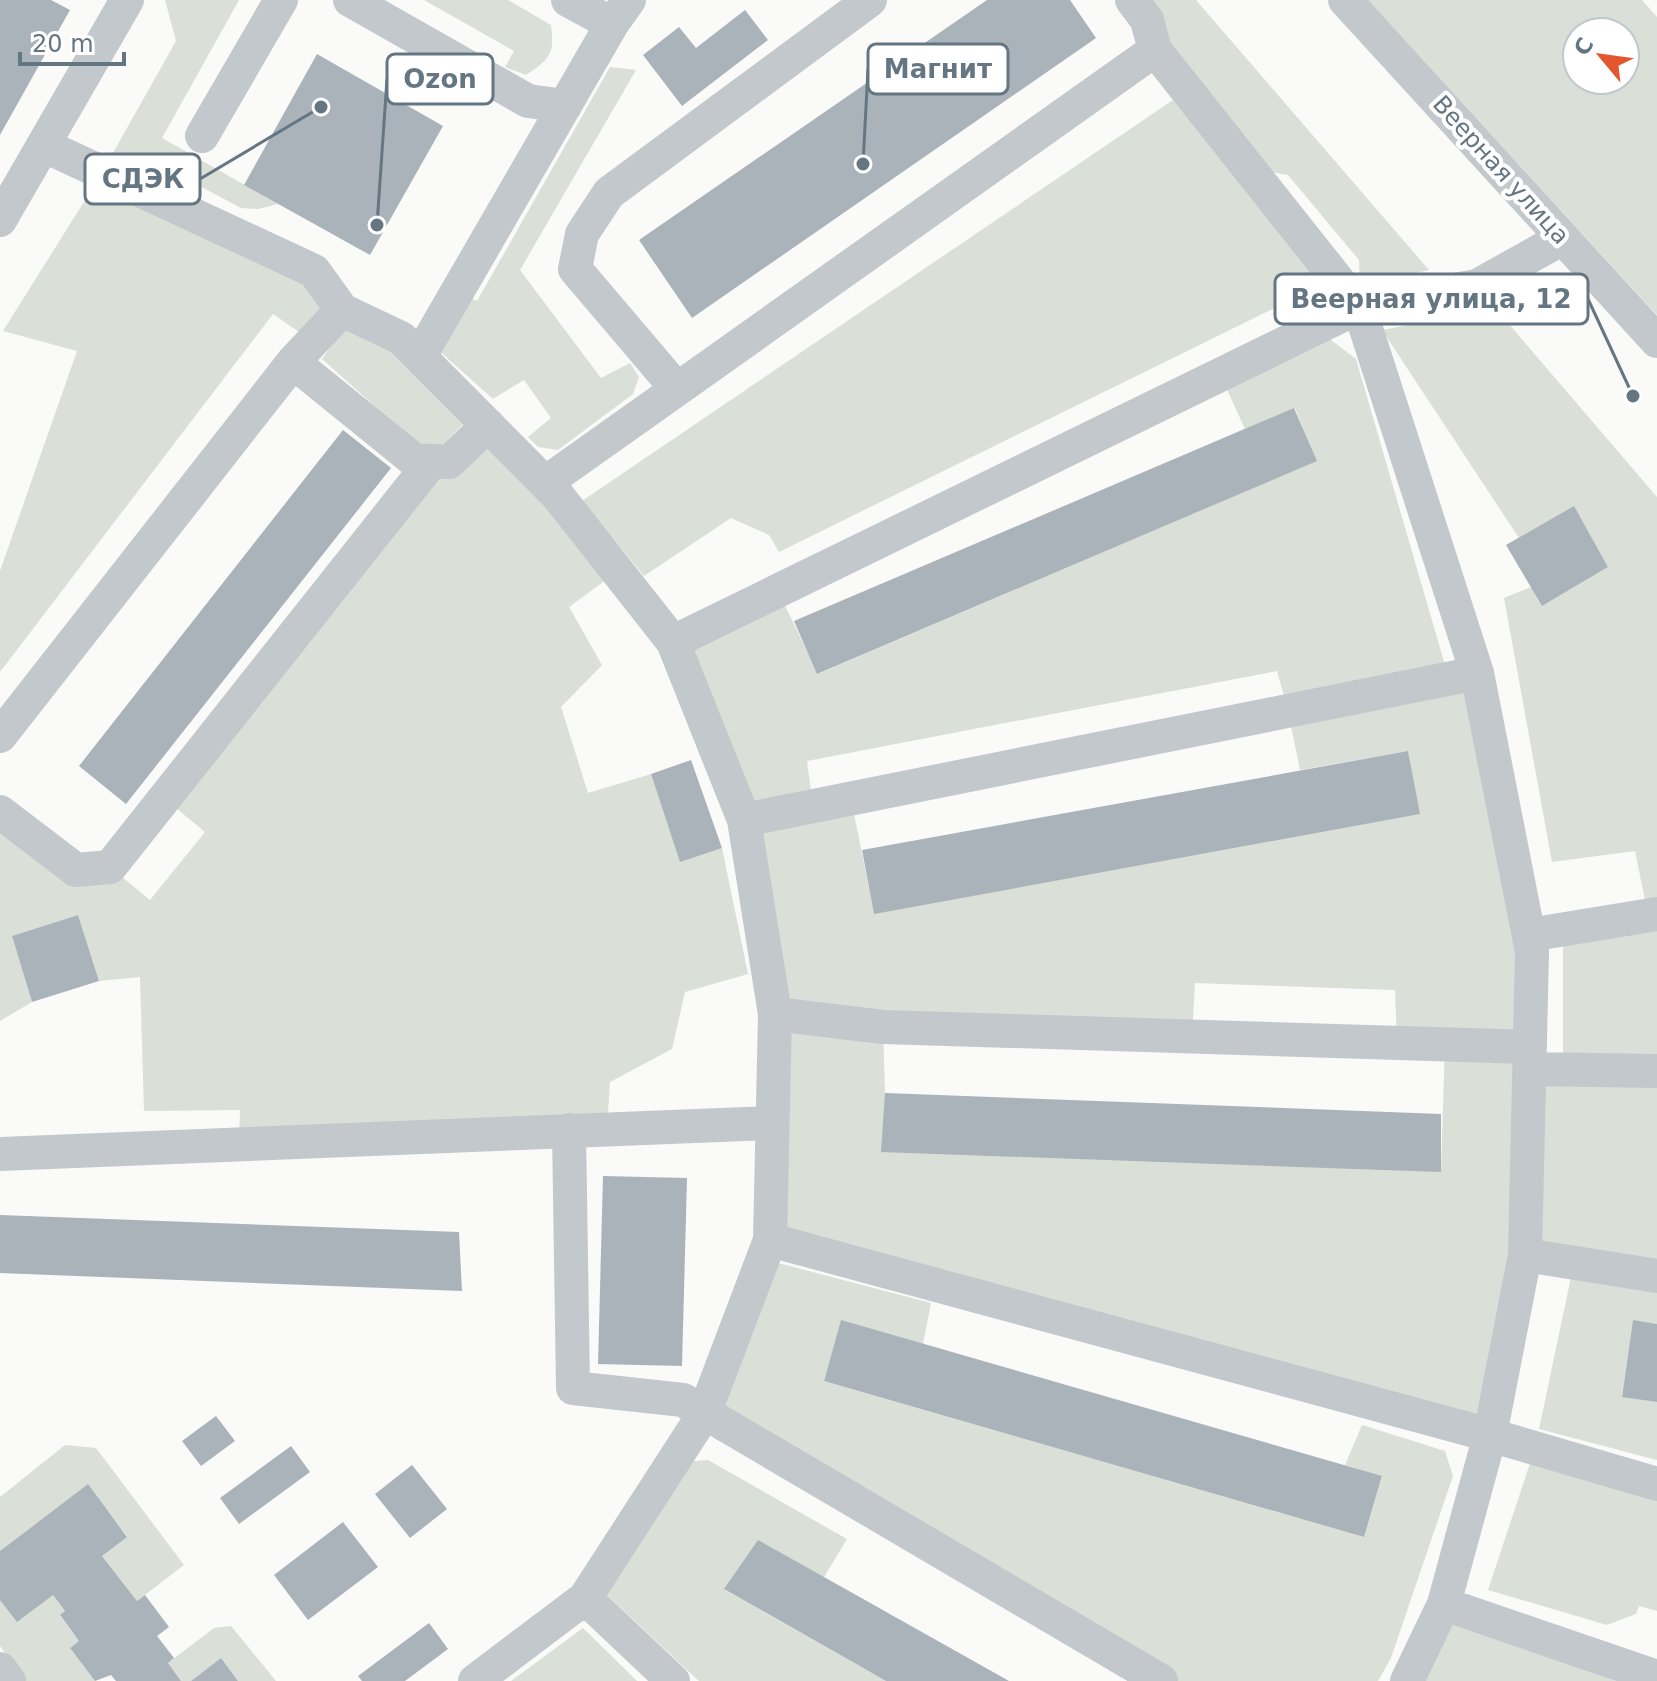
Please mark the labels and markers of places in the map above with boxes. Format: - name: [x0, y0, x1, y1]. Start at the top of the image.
- callout: Магнит: [868, 44, 1008, 94]
- callout: Ozon: [387, 54, 493, 104]
- callout: СДЭК: [85, 154, 200, 204]
- callout: Веерная улица, 12: [1275, 274, 1588, 324]

